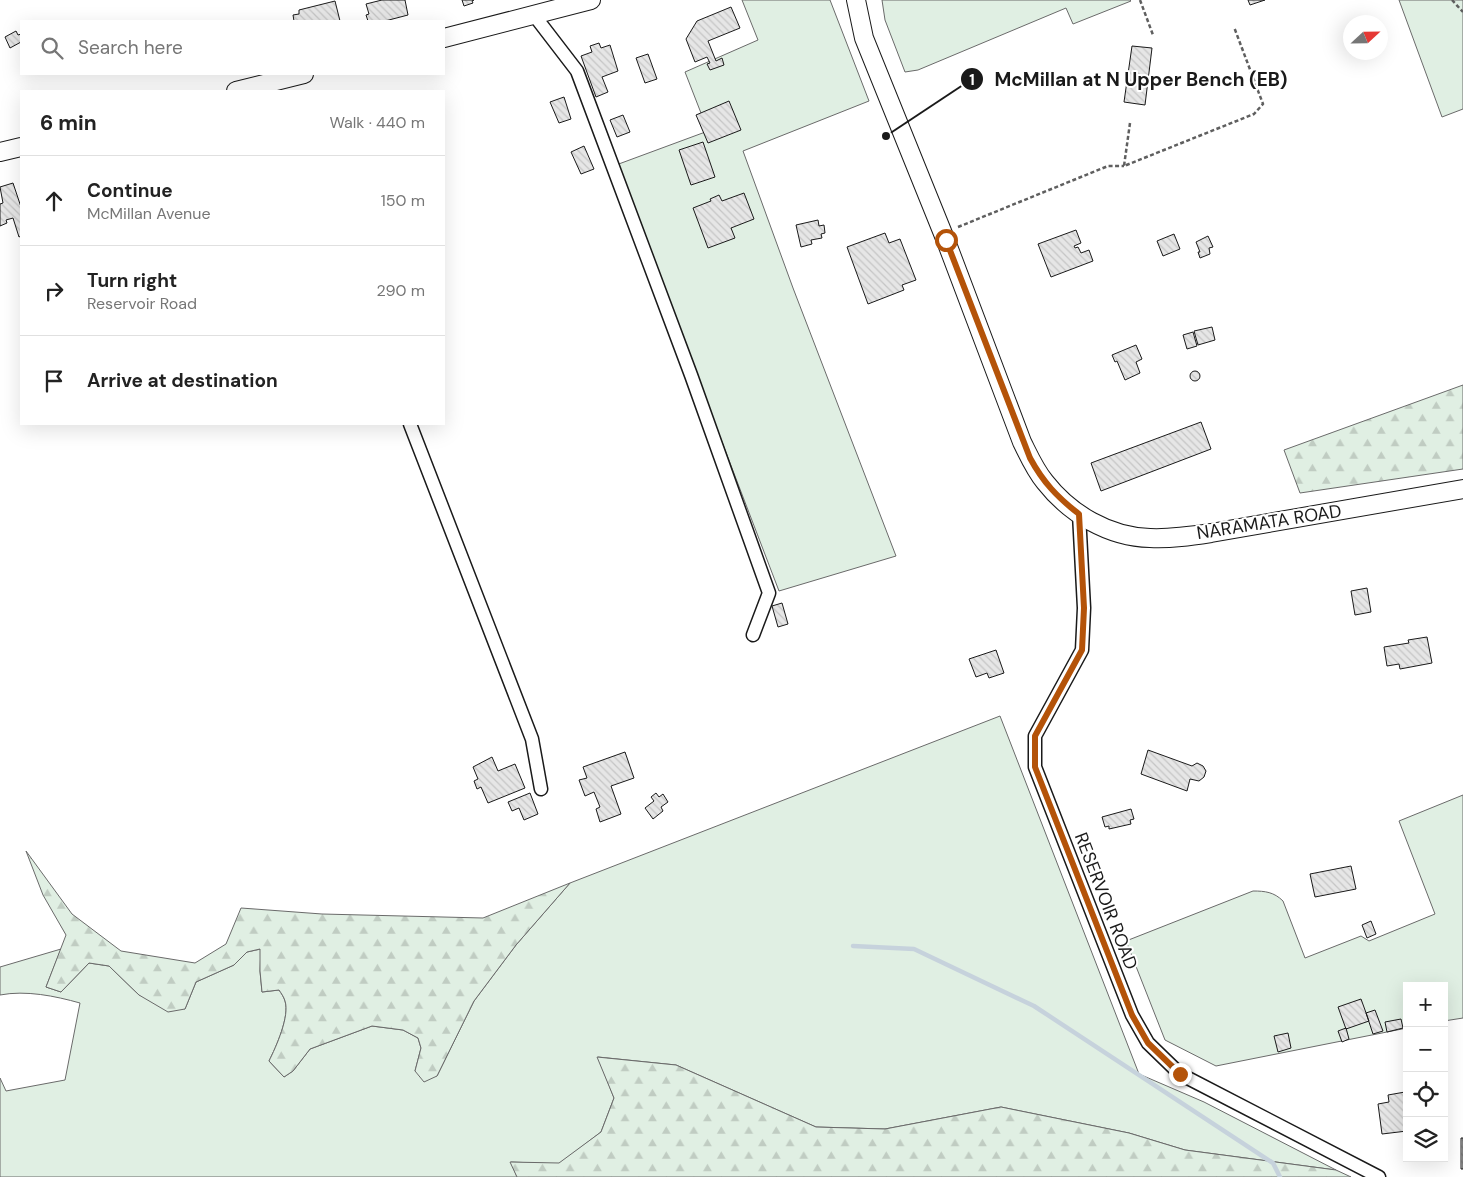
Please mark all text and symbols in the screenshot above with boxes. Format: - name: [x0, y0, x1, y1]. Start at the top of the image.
- north arrow: [1343, 15, 1388, 60]
- search box: [20, 20, 445, 75]
- icon: search: [38, 34, 66, 62]
- text: Search here: [78, 35, 183, 60]
- callout: McMillan at N Upper Bench (EB): [959, 62, 1297, 96]
- text: McMillan at N Upper Bench (EB): [994, 67, 1288, 92]
- text: 1: [969, 70, 975, 90]
- text: 6 min: [40, 109, 97, 137]
- text: Walk · 440 m: [329, 112, 425, 133]
- text: Continue: [87, 178, 173, 203]
- icon: ahead: [40, 187, 68, 215]
- text: 150 m: [381, 190, 425, 211]
- text: McMillan Avenue: [87, 203, 211, 224]
- route start: [935, 229, 958, 252]
- text: Turn right: [87, 268, 177, 293]
- icon: right: [40, 277, 68, 305]
- text: 290 m: [376, 280, 425, 301]
- text: Reservoir Road: [87, 293, 197, 314]
- icon: arrive: [40, 367, 68, 395]
- text: Arrive at destination: [87, 368, 278, 393]
- street label: NARAMATA ROAD: [1195, 499, 1343, 545]
- street label: RESERVOIR ROAD: [1069, 829, 1143, 973]
- map controls: [1403, 982, 1448, 1162]
- button: +: [1403, 982, 1448, 1027]
- button: −: [1403, 1027, 1448, 1072]
- route end: [1169, 1063, 1192, 1086]
- button: locate: [1403, 1072, 1448, 1117]
- button: layers: [1403, 1117, 1448, 1162]

